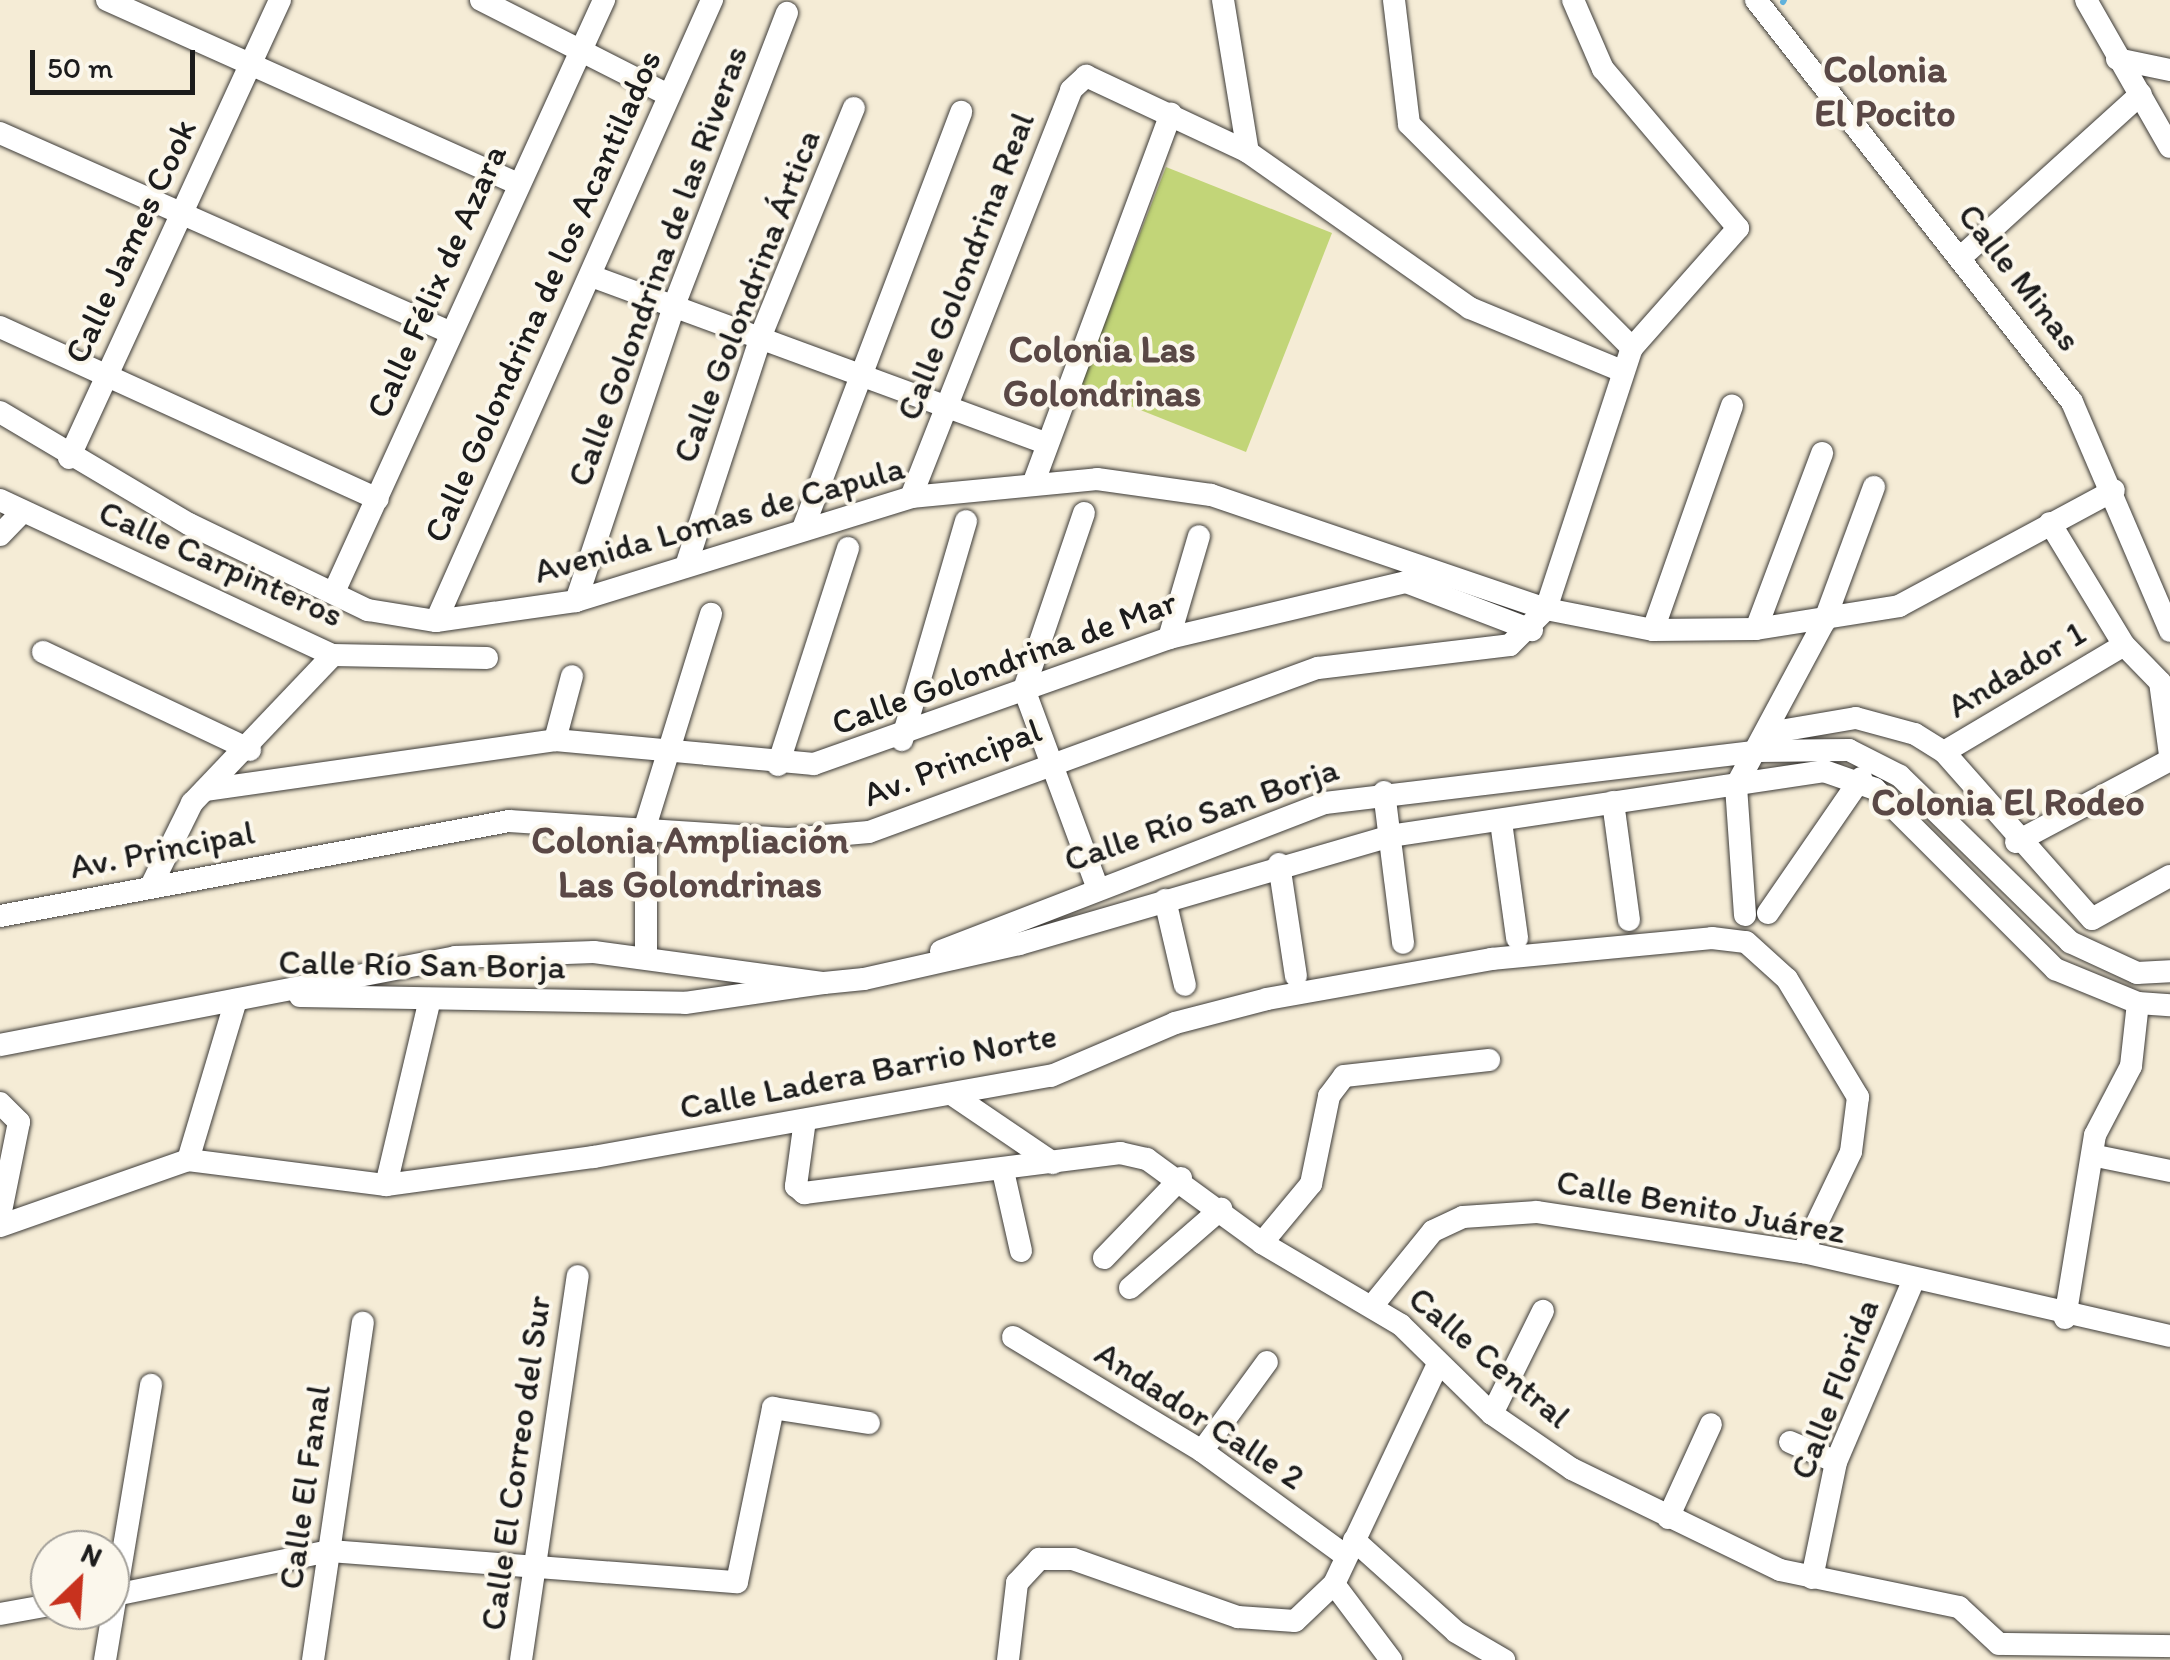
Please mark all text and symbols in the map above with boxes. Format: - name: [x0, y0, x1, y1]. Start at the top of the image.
- scale bar: [35, 30, 200, 92]
- street label: Calle Golondrina de las Riveras: [558, 40, 756, 492]
- street label: Calle Golondrina de los Acantilados: [414, 44, 670, 548]
- district label: Colonia El Pocito: [1814, 47, 1956, 136]
- text: 50 m: [47, 49, 113, 86]
- street label: Calle Golondrina Real: [887, 107, 1043, 425]
- street label: Calle James Cook: [55, 112, 205, 370]
- street label: Calle Golondrina Ártica: [663, 124, 829, 468]
- street label: Calle Félix de Azara: [357, 139, 515, 423]
- street label: Calle Minas: [1950, 195, 2090, 359]
- district label: Colonia Las Golondrinas: [1003, 327, 1201, 416]
- street label: Avenida Lomas de Capula: [529, 446, 909, 592]
- street label: Calle Carpinteros: [92, 490, 350, 636]
- street label: Calle Golondrina de Mar: [826, 580, 1182, 744]
- street label: Andador 1: [1939, 611, 2093, 727]
- street label: Av. Principal: [857, 709, 1047, 815]
- street label: Calle Río San Borja: [1059, 747, 1343, 881]
- district label: Colonia El Rodeo: [1872, 780, 2144, 826]
- street label: Av. Principal: [66, 810, 258, 888]
- district label: Colonia Ampliación Las Golondrinas: [533, 818, 847, 908]
- street label: Calle Río San Borja: [278, 941, 566, 987]
- street label: Calle Ladera Barrio Norte: [676, 1014, 1060, 1128]
- street label: Calle Benito Juárez: [1553, 1160, 1849, 1252]
- street label: Calle Central: [1401, 1277, 1579, 1437]
- street label: Calle El Correo del Sur: [471, 1292, 559, 1634]
- street label: Calle Florida: [1780, 1293, 1888, 1485]
- street label: Andador Calle 2: [1087, 1332, 1313, 1498]
- street label: Calle El Fanal: [269, 1383, 339, 1591]
- north arrow: [30, 1530, 130, 1630]
- text: N: [76, 1535, 108, 1574]

